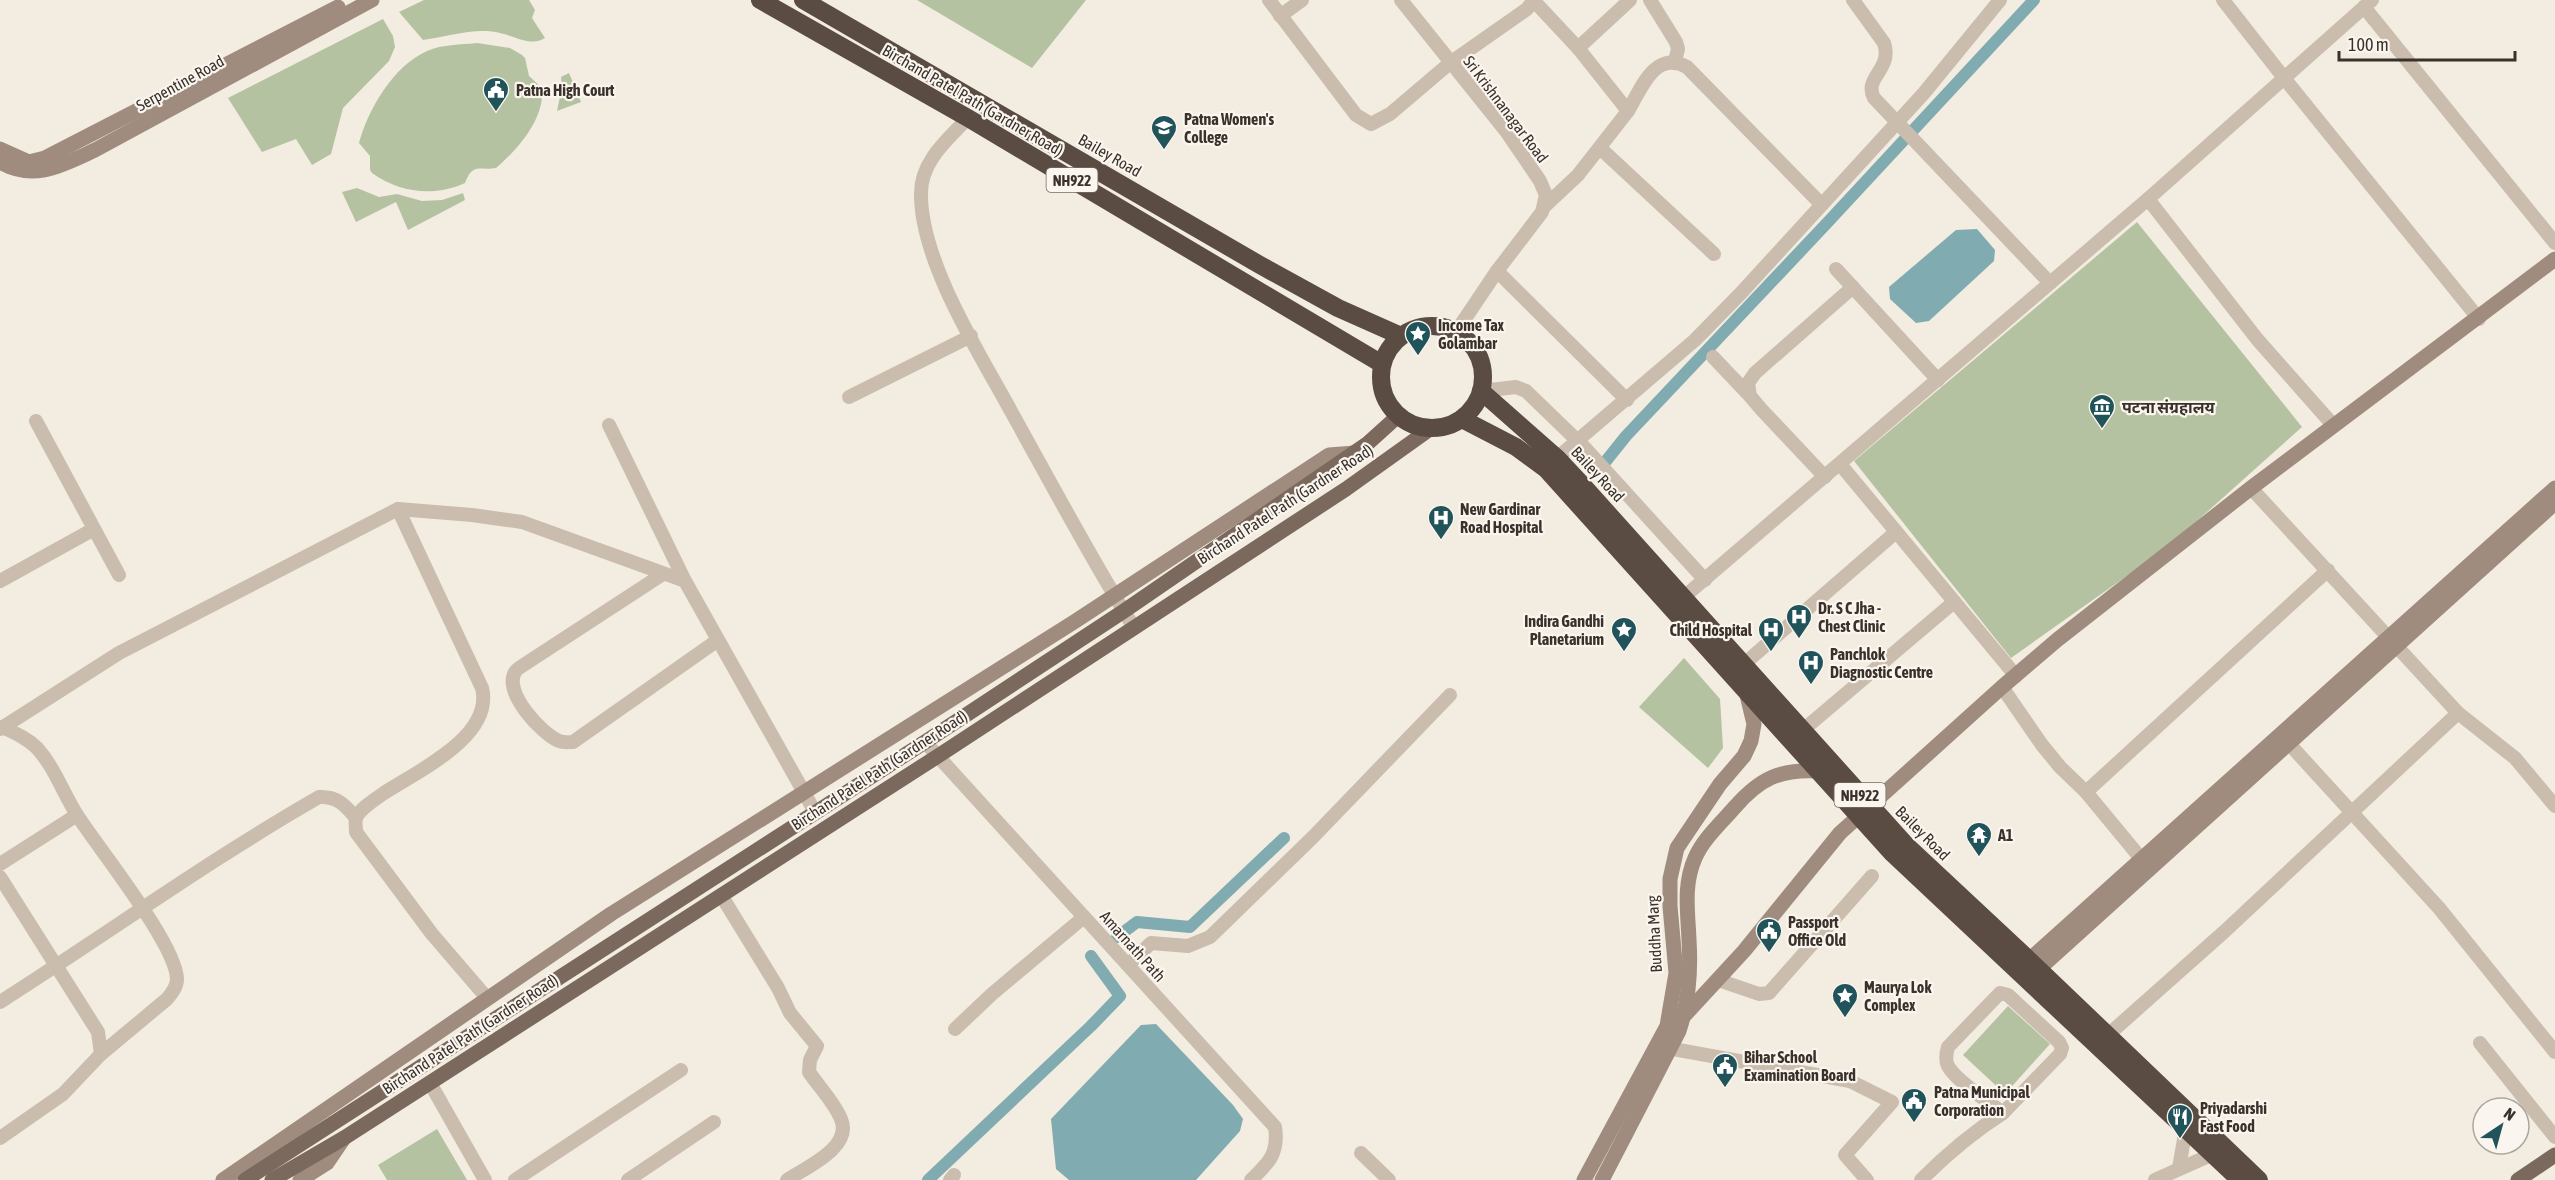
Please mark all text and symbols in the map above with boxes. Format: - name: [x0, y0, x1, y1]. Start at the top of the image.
- scale bar: [2339, 24, 2514, 62]
- text: 100 m: [2348, 34, 2389, 55]
- street label: Birchand Patel Path (Gardner Road): [879, 41, 1067, 160]
- street label: Serpentine Road: [133, 52, 227, 115]
- street label: Sri Krishnanagar Road: [1459, 52, 1552, 166]
- public building icon: Patna High Court: [481, 75, 511, 113]
- place label: Patna High Court: [516, 81, 615, 99]
- place label: Patna Women's College: [1184, 110, 1274, 146]
- school or university icon: Patna Women's College: [1149, 113, 1179, 151]
- street label: Bailey Road: [1075, 130, 1144, 181]
- road number: NH922: [1046, 168, 1098, 192]
- place label: Income Tax Golambar: [1438, 316, 1505, 352]
- place icon: Income Tax Golambar: [1403, 319, 1433, 357]
- museum icon: पटना संग्रहालय: [2087, 392, 2117, 430]
- place label: पटना संग्रहालय: [2122, 398, 2215, 416]
- street label: Birchand Patel Path (Gardner Road): [1194, 440, 1377, 568]
- street label: Bailey Road: [1567, 443, 1628, 506]
- place label: New Gardinar Road Hospital: [1460, 500, 1544, 536]
- hospital icon: New Gardinar Road Hospital: [1426, 503, 1456, 541]
- place label: Dr. S C Jha - Chest Clinic: [1818, 599, 1885, 635]
- hospital icon: Dr. S C Jha - Chest Clinic: [1784, 602, 1814, 640]
- place label: Indira Gandhi Planetarium: [1524, 612, 1604, 648]
- place icon: Indira Gandhi Planetarium: [1609, 615, 1639, 653]
- hospital icon: Child Hospital: [1756, 615, 1786, 653]
- place label: Child Hospital: [1669, 621, 1753, 639]
- place label: Panchlok Diagnostic Centre: [1830, 645, 1933, 681]
- hospital icon: Panchlok Diagnostic Centre: [1796, 648, 1826, 686]
- street label: Birchand Patel Path (Gardner Road): [788, 706, 971, 834]
- road number: NH922: [1834, 783, 1886, 807]
- street label: Bailey Road: [1891, 802, 1954, 865]
- temple icon: A1: [1964, 820, 1994, 858]
- place label: A1: [1997, 826, 2014, 844]
- street label: Buddha Marg: [1643, 895, 1666, 973]
- street label: Amarnath Path: [1097, 907, 1169, 985]
- place label: Passport Office Old: [1788, 913, 1846, 949]
- public building icon: Passport Office Old: [1754, 916, 1784, 954]
- street label: Birchand Patel Path (Gardner Road): [379, 970, 562, 1098]
- place label: Maurya Lok Complex: [1864, 978, 1932, 1014]
- place icon: Maurya Lok Complex: [1830, 981, 1860, 1019]
- place label: Bihar School Examination Board: [1744, 1048, 1856, 1084]
- public building icon: Bihar School Examination Board: [1710, 1051, 1740, 1089]
- place label: Patna Municipal Corporation: [1934, 1083, 2030, 1119]
- public building icon: Patna Municipal Corporation: [1899, 1086, 1929, 1124]
- north arrow: [2471, 1096, 2531, 1156]
- place label: Priyadarshi Fast Food: [2200, 1099, 2267, 1135]
- restaurant icon: Priyadarshi Fast Food: [2165, 1102, 2195, 1140]
- text: N: [2501, 1104, 2519, 1124]

